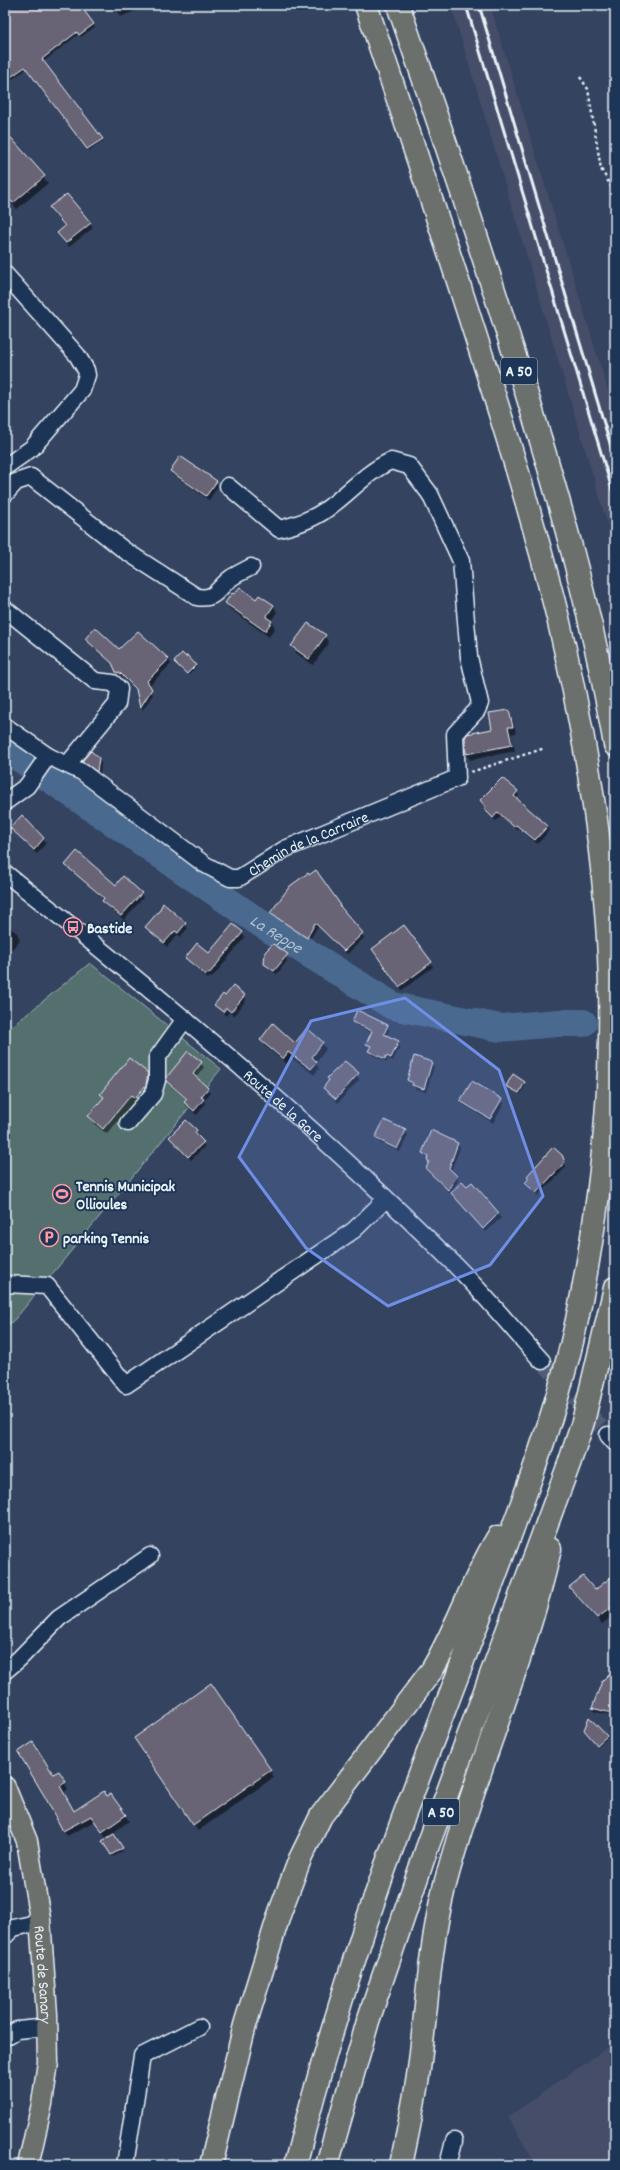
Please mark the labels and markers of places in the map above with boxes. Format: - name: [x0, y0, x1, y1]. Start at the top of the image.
- bus stop icon: Bastide: [62, 916, 84, 938]
- place label: Bastide: [87, 918, 132, 941]
- place label: Tennis Municipak Ollioules: [76, 1176, 175, 1217]
- sports icon: Tennis Municipak Ollioules: [51, 1183, 73, 1205]
- parking icon: parking Tennis: [38, 1226, 60, 1248]
- place label: parking Tennis: [63, 1228, 150, 1251]

